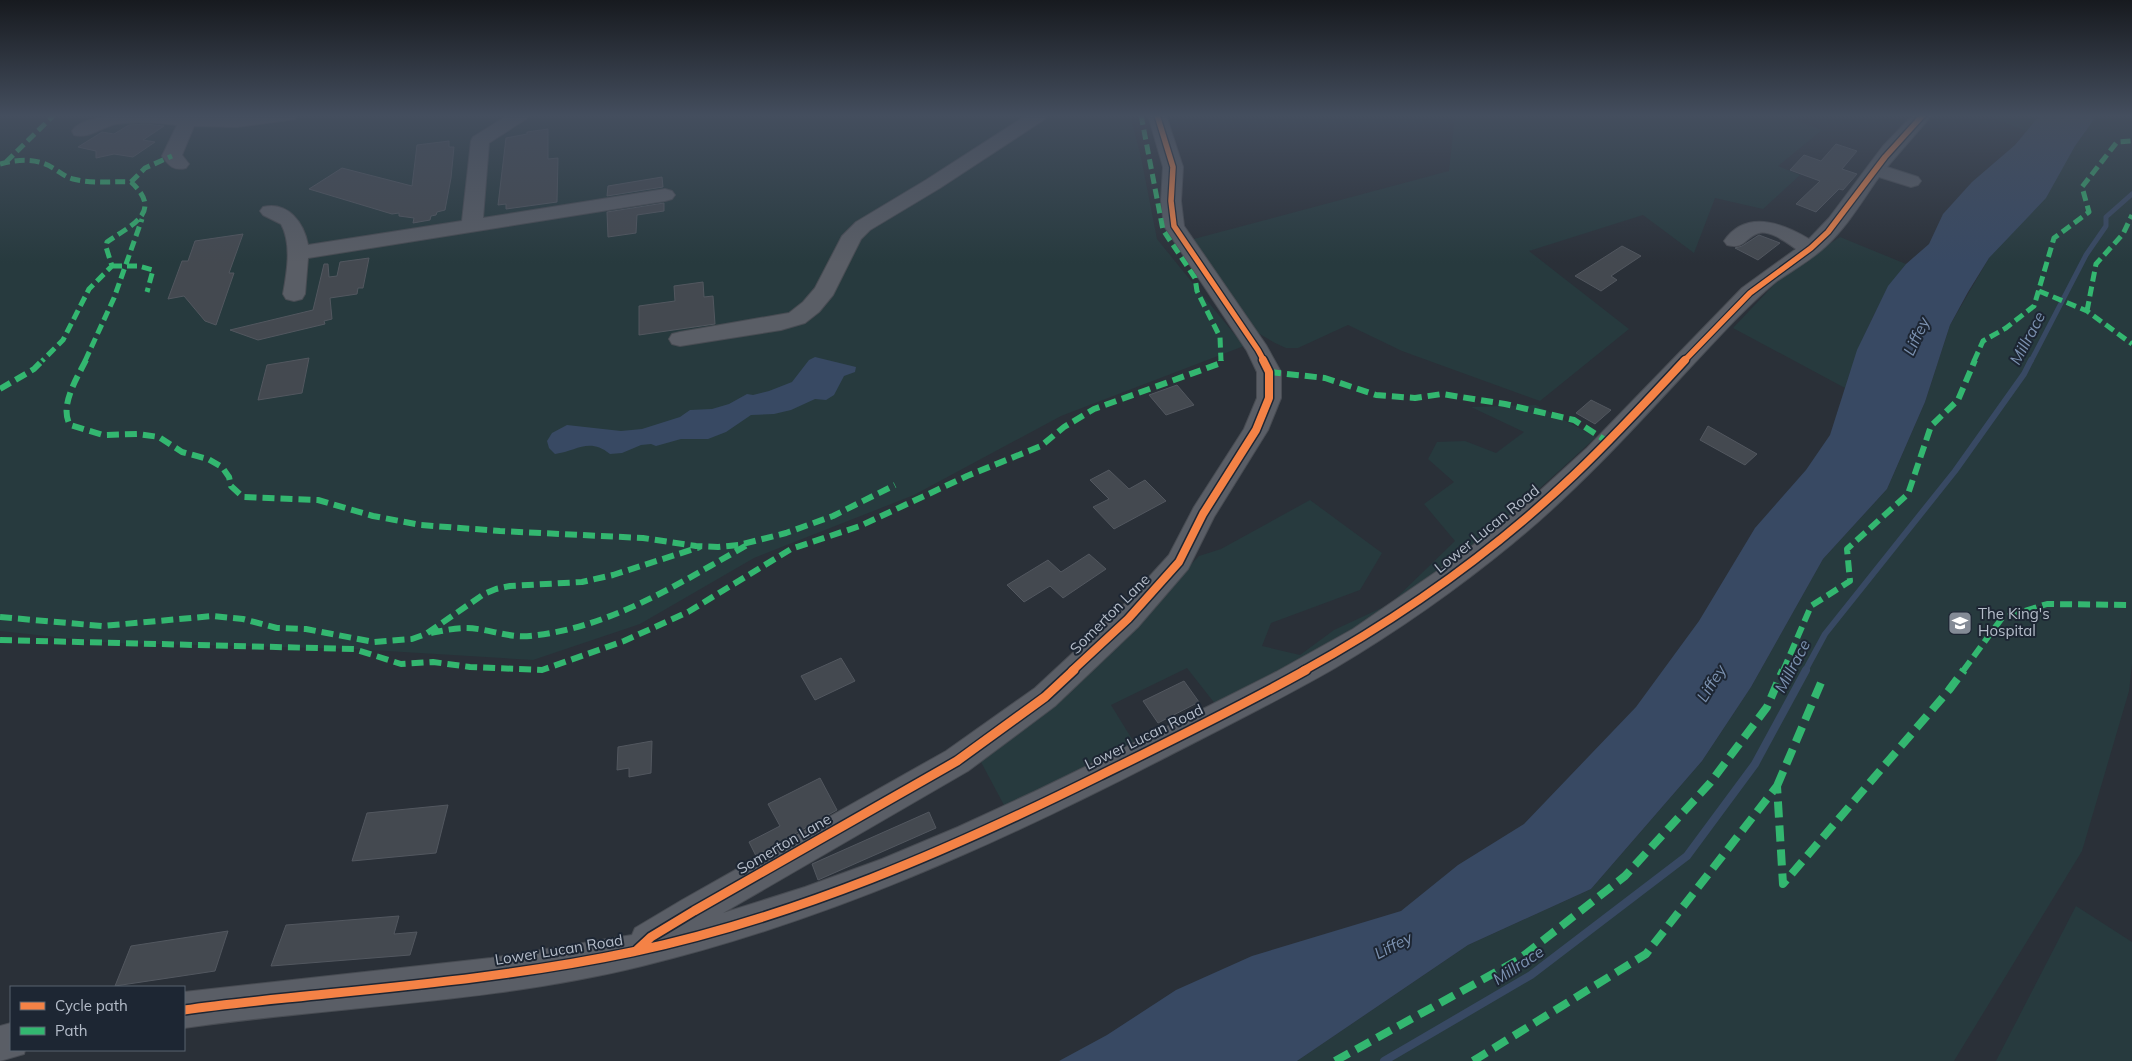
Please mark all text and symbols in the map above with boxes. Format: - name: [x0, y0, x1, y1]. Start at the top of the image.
- water label: Millrace: [2005, 308, 2049, 368]
- water label: Liffey: [1898, 313, 1934, 358]
- street label: Lower Lucan Road: [1430, 480, 1543, 577]
- street label: Somerton Lane: [1066, 570, 1154, 658]
- place label: The King's Hospital: [1978, 604, 2050, 640]
- school or university icon: The King's Hospital: [1947, 610, 1973, 636]
- water label: Millrace: [1770, 636, 1814, 696]
- water label: Liffey: [1692, 660, 1730, 705]
- street label: Lower Lucan Road: [1081, 700, 1206, 773]
- street label: Somerton Lane: [733, 809, 834, 878]
- water label: Liffey: [1371, 927, 1416, 963]
- street label: Lower Lucan Road: [493, 930, 624, 969]
- water label: Millrace: [1489, 941, 1548, 989]
- legend: [10, 986, 185, 1051]
- text: Cycle path: [55, 996, 128, 1015]
- text: Path: [55, 1021, 87, 1040]

